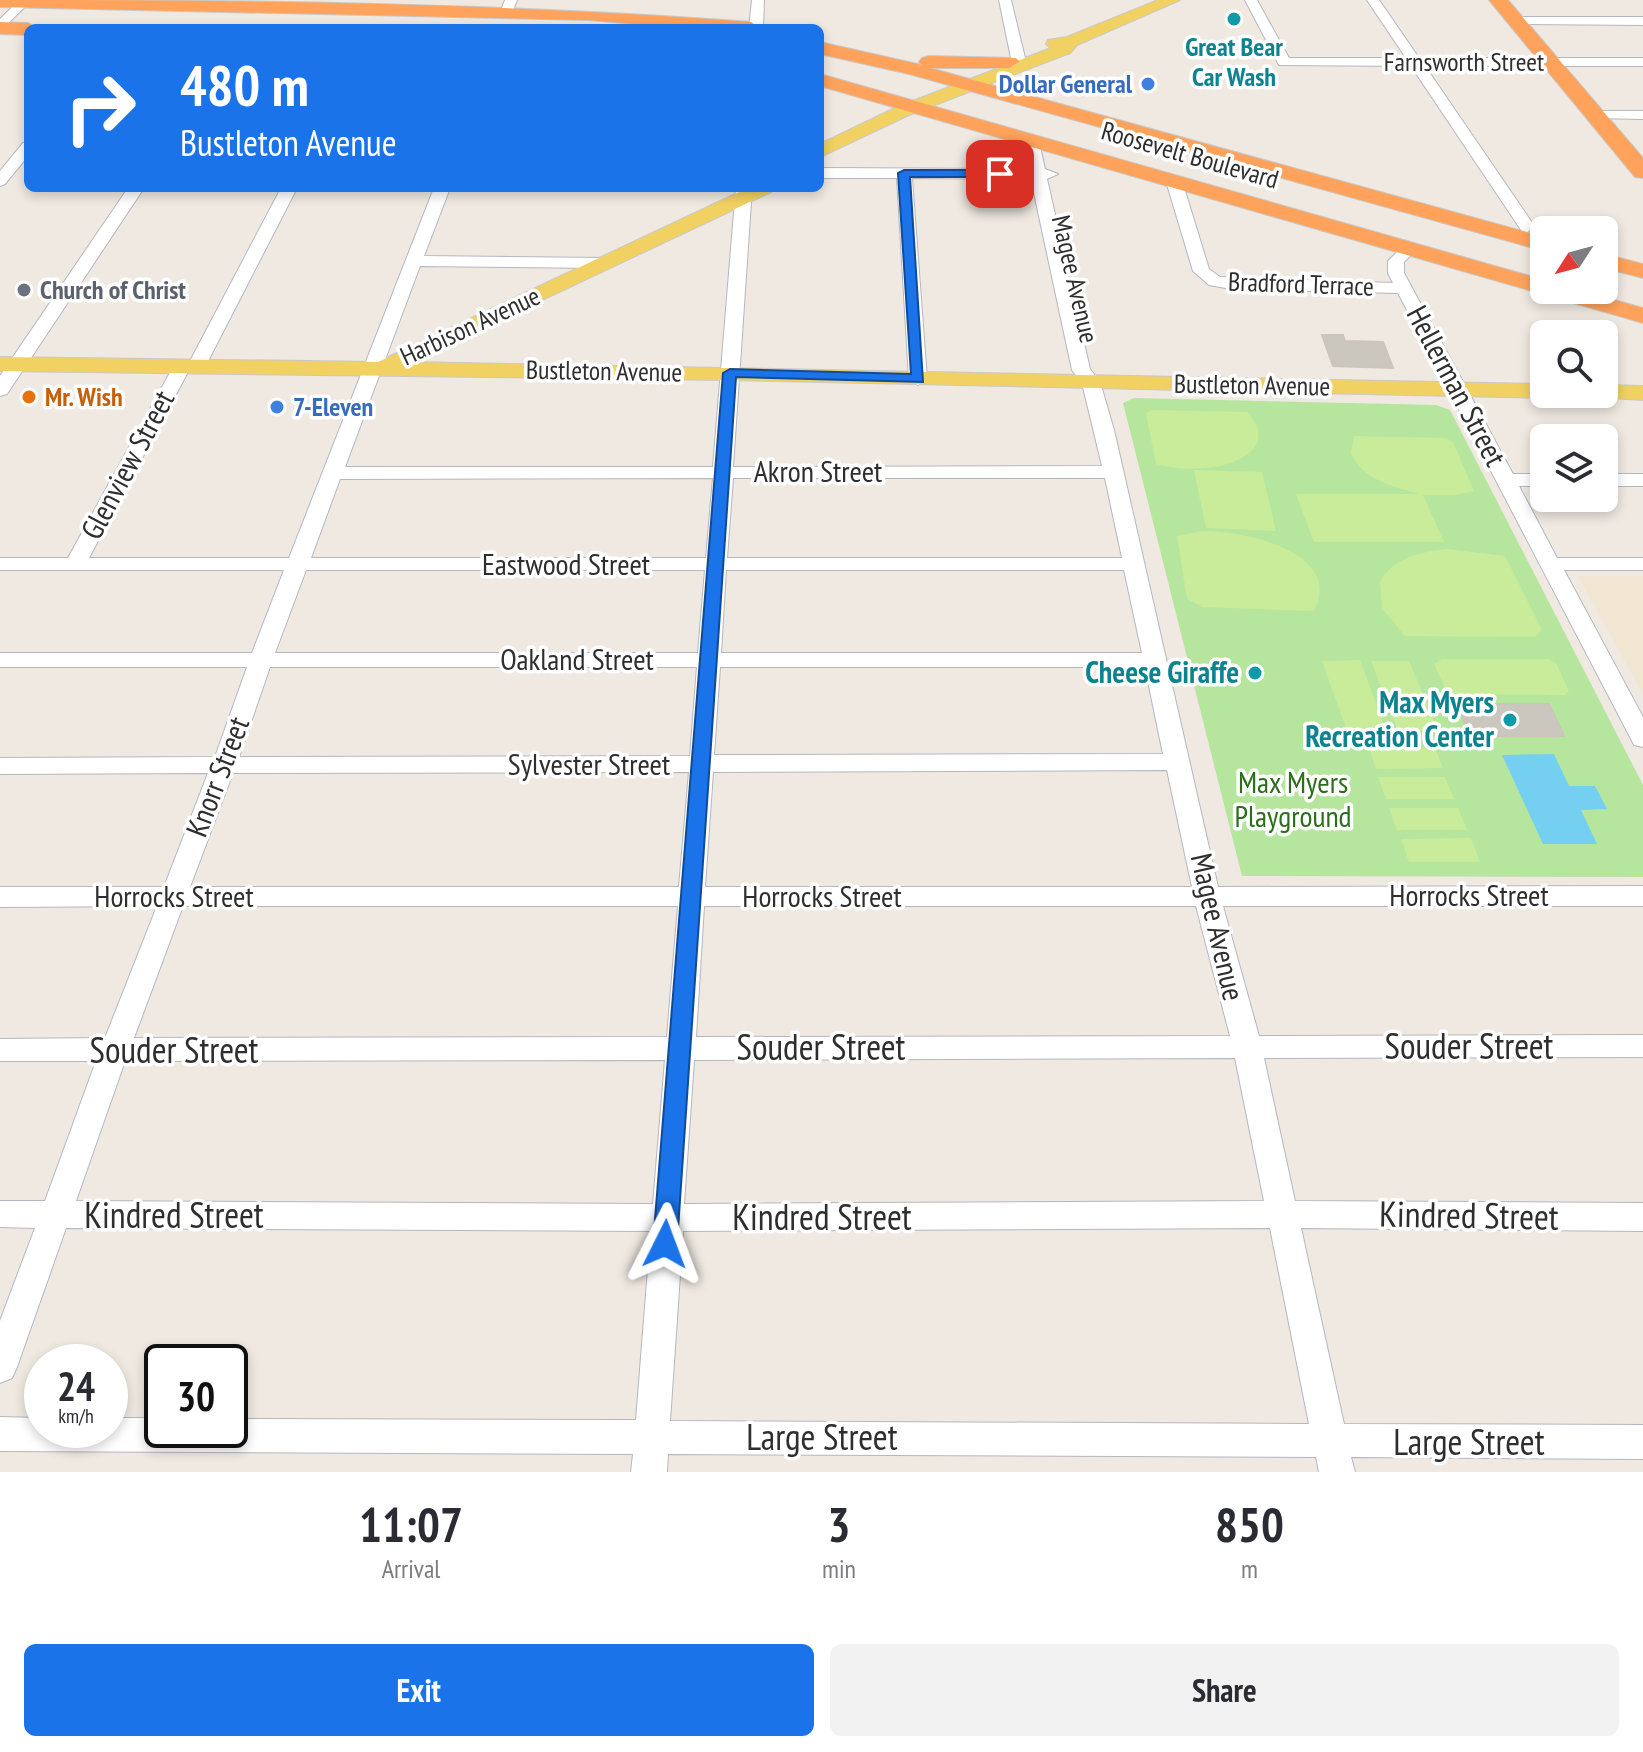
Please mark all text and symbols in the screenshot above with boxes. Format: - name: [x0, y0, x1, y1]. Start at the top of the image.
- marker: Great Bear Car Wash: [1225, 10, 1243, 28]
- place label: Great Bear Car Wash: [1185, 30, 1283, 93]
- street label: Farnsworth Street: [1384, 45, 1544, 78]
- text: 480 m: [180, 49, 309, 121]
- icon: right: [48, 56, 152, 160]
- place label: Dollar General: [999, 67, 1133, 100]
- marker: Dollar General: [1139, 75, 1157, 93]
- street label: Roosevelt Boulevard: [1098, 114, 1282, 196]
- text: Bustleton Avenue: [180, 119, 397, 166]
- pin: [966, 140, 1034, 208]
- icon: arrive: [978, 152, 1022, 196]
- street label: Magee Avenue: [1045, 212, 1106, 346]
- north arrow: [1530, 216, 1618, 304]
- map controls: [1530, 216, 1618, 512]
- street label: Bradford Terrace: [1228, 264, 1374, 303]
- place label: Church of Christ: [40, 273, 186, 306]
- street label: Harbison Avenue: [395, 279, 545, 372]
- marker: Church of Christ: [15, 281, 33, 299]
- street label: Hellerman Street: [1399, 298, 1516, 473]
- button: search: [1530, 320, 1618, 408]
- street label: Bustleton Avenue: [526, 353, 682, 388]
- street label: Bustleton Avenue: [1174, 367, 1330, 402]
- place label: Mr. Wish: [45, 380, 123, 413]
- street label: Glenview Street: [71, 382, 183, 546]
- marker: Mr. Wish: [20, 388, 38, 406]
- place label: 7-Eleven: [293, 390, 373, 423]
- marker: 7-Eleven: [268, 398, 286, 416]
- button: layers: [1530, 424, 1618, 512]
- street label: Akron Street: [754, 451, 883, 490]
- street label: Eastwood Street: [482, 544, 651, 583]
- street label: Oakland Street: [500, 639, 655, 678]
- place label: Cheese Giraffe: [1085, 652, 1239, 691]
- marker: Cheese Giraffe: [1246, 664, 1264, 682]
- place label: Max Myers Recreation Center: [1305, 682, 1494, 755]
- street label: Knorr Street: [176, 710, 258, 842]
- marker: Max Myers Recreation Center: [1501, 711, 1519, 729]
- street label: Sylvester Street: [508, 744, 671, 783]
- park label: Max Myers Playground: [1234, 762, 1352, 835]
- street label: Magee Avenue: [1183, 849, 1254, 1004]
- street label: Horrocks Street: [1389, 875, 1549, 914]
- street label: Horrocks Street: [94, 876, 254, 915]
- street label: Horrocks Street: [742, 876, 902, 915]
- street label: Souder Street: [1384, 1022, 1554, 1069]
- street label: Souder Street: [736, 1023, 906, 1070]
- street label: Souder Street: [89, 1026, 259, 1073]
- street label: Kindred Street: [1379, 1189, 1559, 1240]
- street label: Kindred Street: [84, 1191, 264, 1238]
- street label: Kindred Street: [732, 1193, 912, 1240]
- position arrow: [623, 1202, 707, 1286]
- speed limit sign: 30: [144, 1344, 248, 1448]
- text: 24: [57, 1360, 95, 1412]
- text: km/h: [58, 1403, 94, 1429]
- street label: Large Street: [746, 1413, 898, 1460]
- street label: Large Street: [1393, 1418, 1545, 1465]
- text: 11:07: [359, 1493, 463, 1555]
- text: 3: [828, 1493, 850, 1555]
- text: 850: [1215, 1493, 1284, 1555]
- text: Arrival: [382, 1552, 440, 1585]
- text: min: [822, 1552, 856, 1585]
- text: m: [1241, 1552, 1258, 1585]
- button: Exit: [24, 1644, 814, 1736]
- button: Share: [830, 1644, 1619, 1736]

